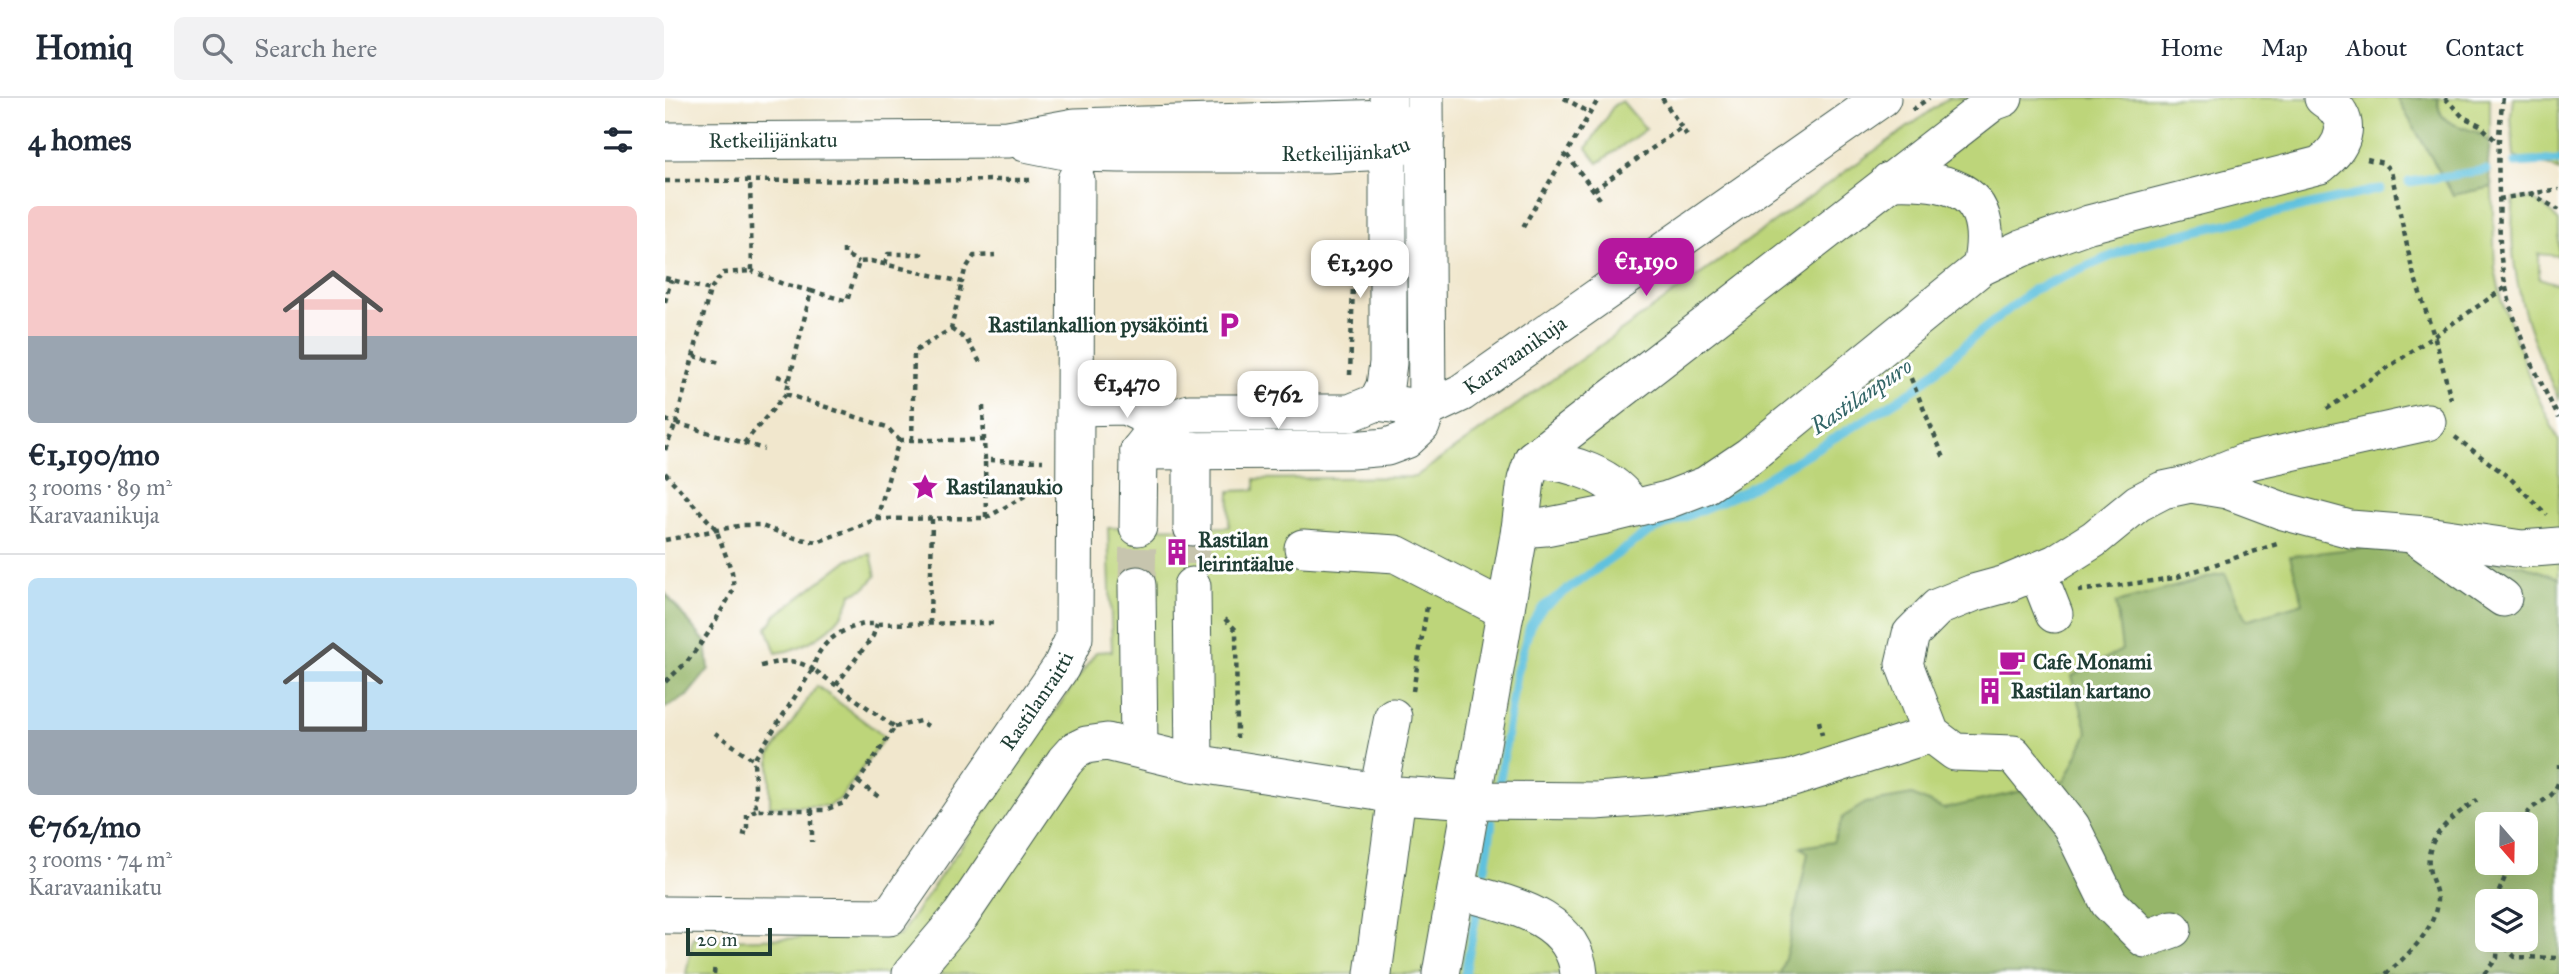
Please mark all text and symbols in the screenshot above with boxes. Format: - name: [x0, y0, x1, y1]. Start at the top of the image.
- search box: [174, 17, 664, 80]
- text: Homiq: [35, 28, 132, 68]
- icon: search: [198, 29, 236, 67]
- text: Search here: [254, 32, 377, 64]
- text: Home: [2160, 33, 2223, 63]
- text: Map: [2261, 33, 2308, 63]
- text: About: [2346, 33, 2407, 63]
- text: Contact: [2445, 33, 2524, 63]
- icon: filters: [599, 121, 637, 159]
- text: 4 homes: [28, 122, 132, 158]
- street label: Retkeilijänkatu: [708, 127, 838, 154]
- street label: Retkeilijänkatu: [1281, 131, 1414, 167]
- pin: €1,190: [1589, 238, 1703, 298]
- pin: €1,290: [1303, 240, 1417, 300]
- text: €1,190: [1614, 247, 1678, 275]
- text: €1,290: [1327, 249, 1393, 277]
- icon: home: [270, 252, 396, 378]
- parking icon: Rastilankallion pysäköinti: [1214, 310, 1244, 340]
- street label: Karavaanikuja: [1458, 310, 1572, 400]
- place label: Rastilankallion pysäköinti: [988, 312, 1208, 338]
- water label: Rastilanpuro: [1804, 352, 1918, 442]
- pin: €1,470: [1070, 360, 1184, 420]
- text: €1,470: [1094, 369, 1160, 397]
- pin: €762: [1237, 372, 1319, 431]
- text: €762: [1253, 380, 1303, 408]
- text: €1,190/mo: [28, 437, 160, 473]
- place icon: Rastilanaukio: [910, 472, 940, 502]
- text: 3 rooms · 89 m²: [28, 473, 172, 501]
- place label: Rastilanaukio: [946, 474, 1063, 500]
- text: Karavaanikuja: [28, 501, 160, 529]
- place label: Rastilan leirintäalue: [1197, 527, 1294, 577]
- building icon: Rastilan leirintäalue: [1162, 537, 1192, 567]
- icon: home: [270, 624, 396, 750]
- street label: Rastilanraitti: [995, 647, 1079, 755]
- cafe icon: Cafe Monami: [1997, 647, 2027, 677]
- place label: Cafe Monami: [2033, 649, 2152, 675]
- building icon: Rastilan kartano: [1975, 676, 2005, 706]
- place label: Rastilan kartano: [2011, 678, 2151, 704]
- text: €762/mo: [28, 809, 141, 845]
- north arrow: [2475, 812, 2537, 875]
- map controls: [2475, 812, 2538, 952]
- text: 3 rooms · 74 m²: [28, 845, 172, 873]
- text: Karavaanikatu: [28, 873, 162, 901]
- button: layers: [2475, 889, 2538, 952]
- scale bar: [686, 925, 772, 957]
- text: 20 m: [697, 928, 738, 951]

